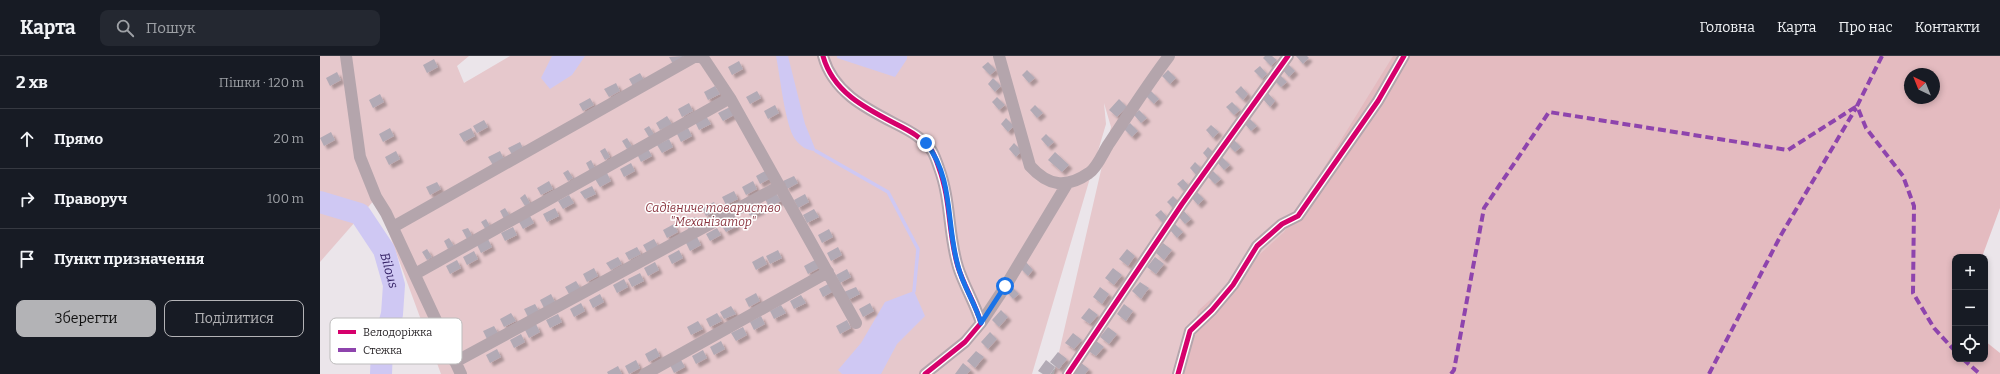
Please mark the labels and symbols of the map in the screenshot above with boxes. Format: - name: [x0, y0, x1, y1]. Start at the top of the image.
- north arrow: [1904, 68, 1940, 104]
- route end: [917, 134, 935, 152]
- park label: Садівниче товариство "Механізатор": [645, 201, 781, 229]
- water label: Bilous: [377, 251, 402, 290]
- route start: [996, 277, 1014, 295]
- legend: [330, 318, 462, 364]
- text: Велодоріжка: [363, 326, 432, 339]
- text: Стежка: [363, 344, 402, 357]

